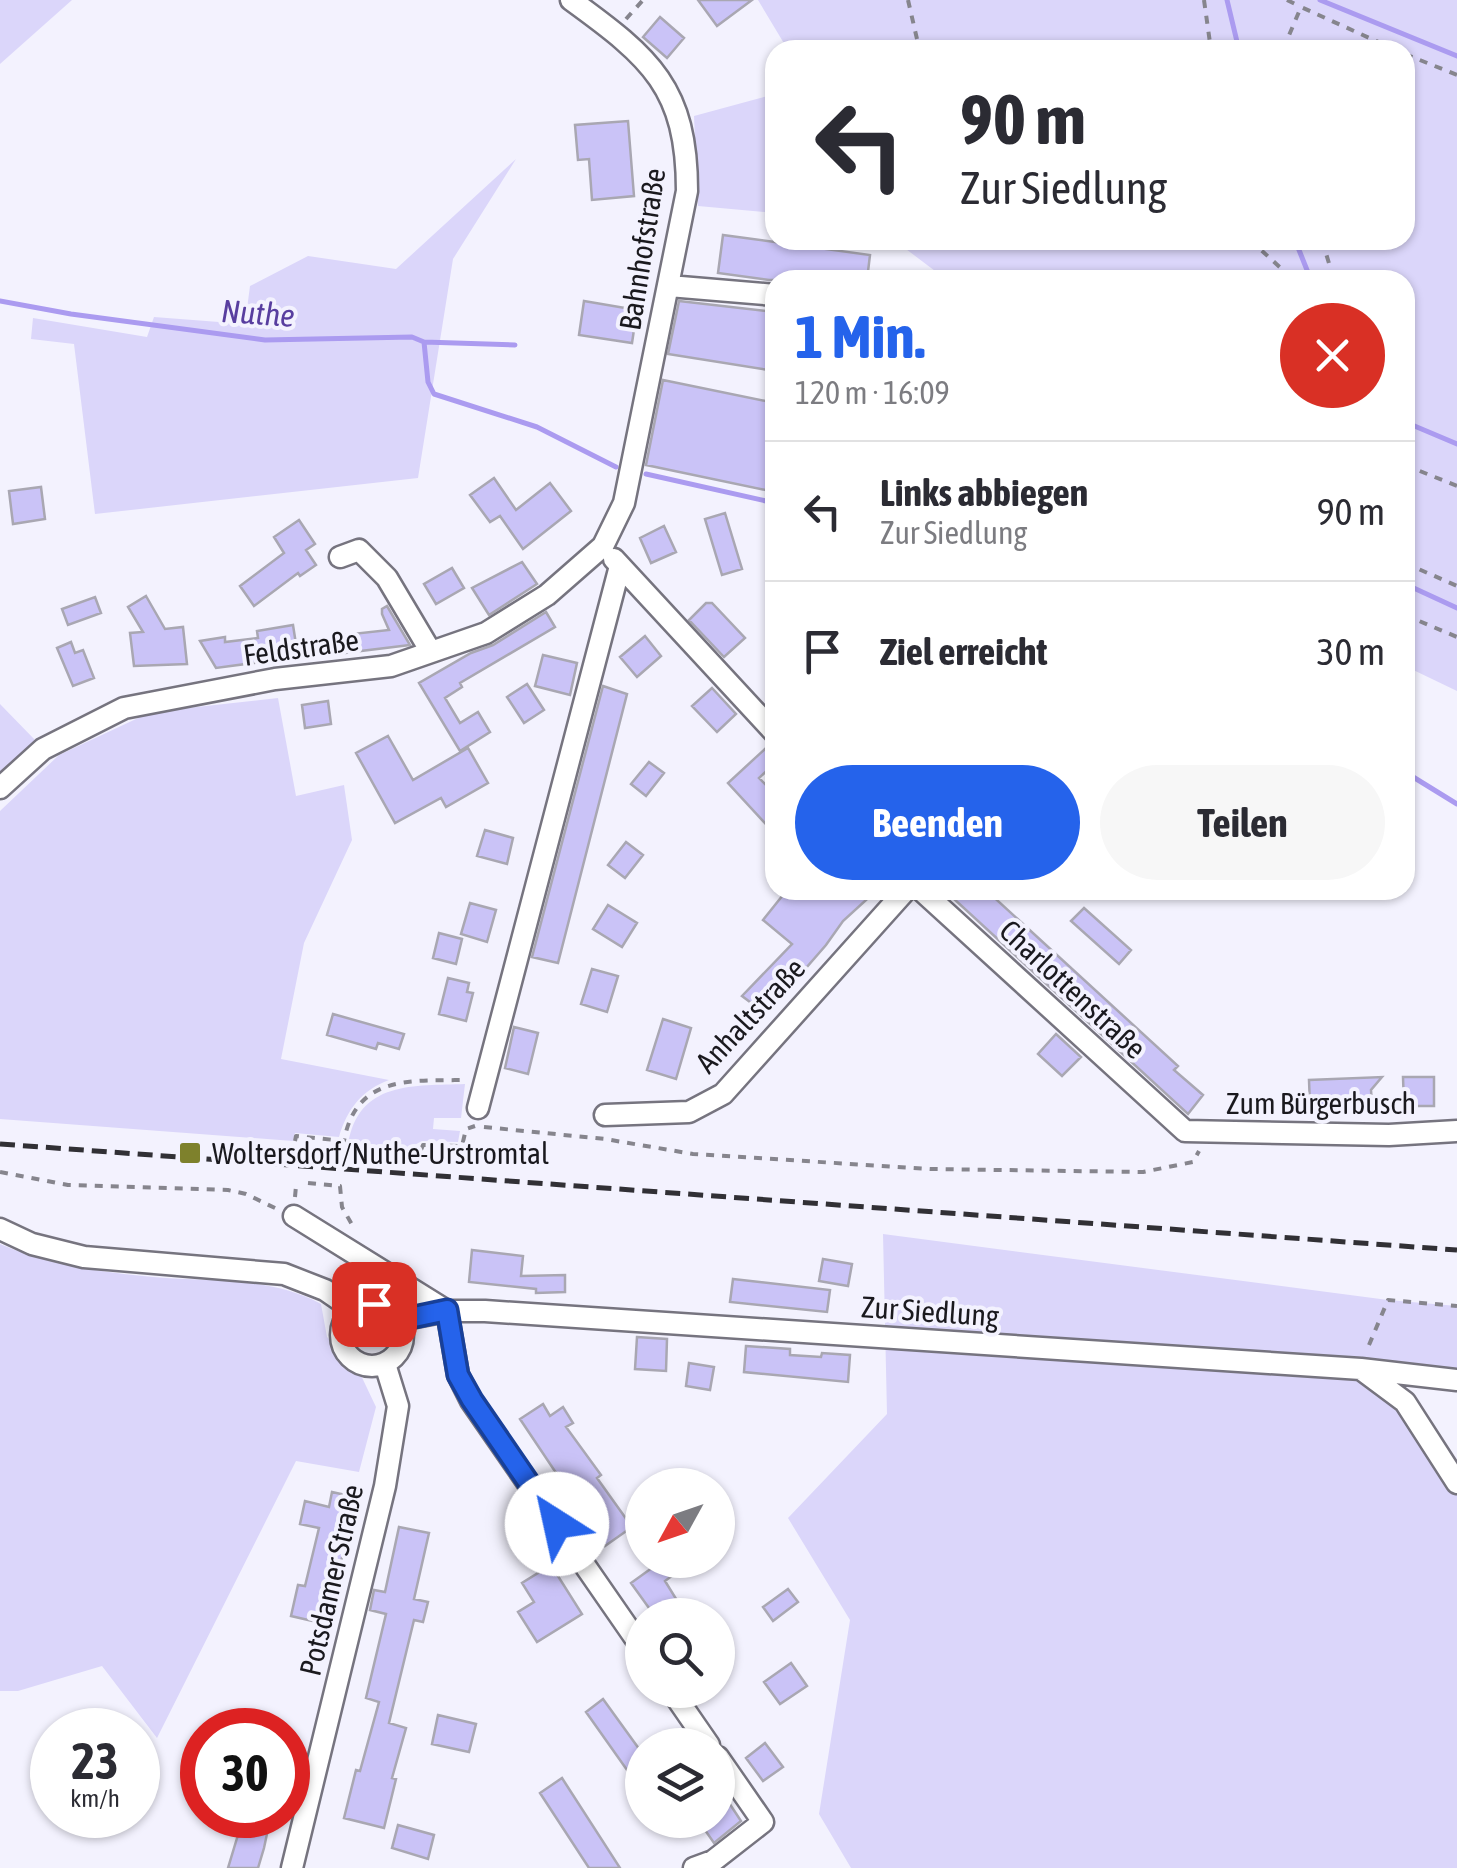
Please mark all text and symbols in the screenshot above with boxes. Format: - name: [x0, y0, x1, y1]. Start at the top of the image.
- text: 90 m: [960, 79, 1086, 159]
- icon: left: [795, 80, 925, 210]
- text: Zur Siedlung: [960, 162, 1167, 214]
- street label: Bahnhofstraße: [612, 166, 672, 332]
- water label: Nuthe: [220, 292, 296, 334]
- text: 1 Min.: [795, 302, 925, 371]
- button: close: [1280, 303, 1385, 408]
- text: 120 m · 16:09: [795, 374, 950, 411]
- text: Links abbiegen: [880, 471, 1088, 514]
- icon: left: [795, 484, 850, 539]
- text: 90 m: [1317, 490, 1385, 533]
- text: Zur Siedlung: [880, 514, 1027, 551]
- street label: Feldstraße: [241, 622, 361, 672]
- icon: arrive: [795, 624, 850, 679]
- text: Ziel erreicht: [880, 630, 1047, 673]
- text: 30 m: [1317, 630, 1385, 673]
- button: Beenden: [795, 765, 1080, 880]
- button: Teilen: [1100, 765, 1385, 880]
- street label: Charlottenstraße: [993, 913, 1153, 1065]
- street label: Anhaltstraße: [689, 951, 811, 1079]
- street label: Zum Bürgerbusch: [1226, 1086, 1416, 1120]
- place label: Woltersdorf/Nuthe-Urstromtal: [212, 1136, 549, 1170]
- marker: Woltersdorf/Nuthe-Urstromtal: [177, 1140, 203, 1166]
- pin: [332, 1262, 417, 1347]
- icon: arrive: [347, 1277, 402, 1332]
- street label: Zur Siedlung: [860, 1289, 1000, 1333]
- north arrow: [625, 1468, 735, 1578]
- map controls: [625, 1468, 735, 1838]
- position arrow: [505, 1472, 609, 1576]
- street label: Potsdamer Straße: [292, 1481, 370, 1679]
- button: search: [625, 1598, 735, 1708]
- speed limit sign: 30: [180, 1708, 310, 1838]
- button: layers: [625, 1728, 735, 1838]
- text: 23: [71, 1732, 118, 1790]
- text: km/h: [70, 1784, 120, 1812]

